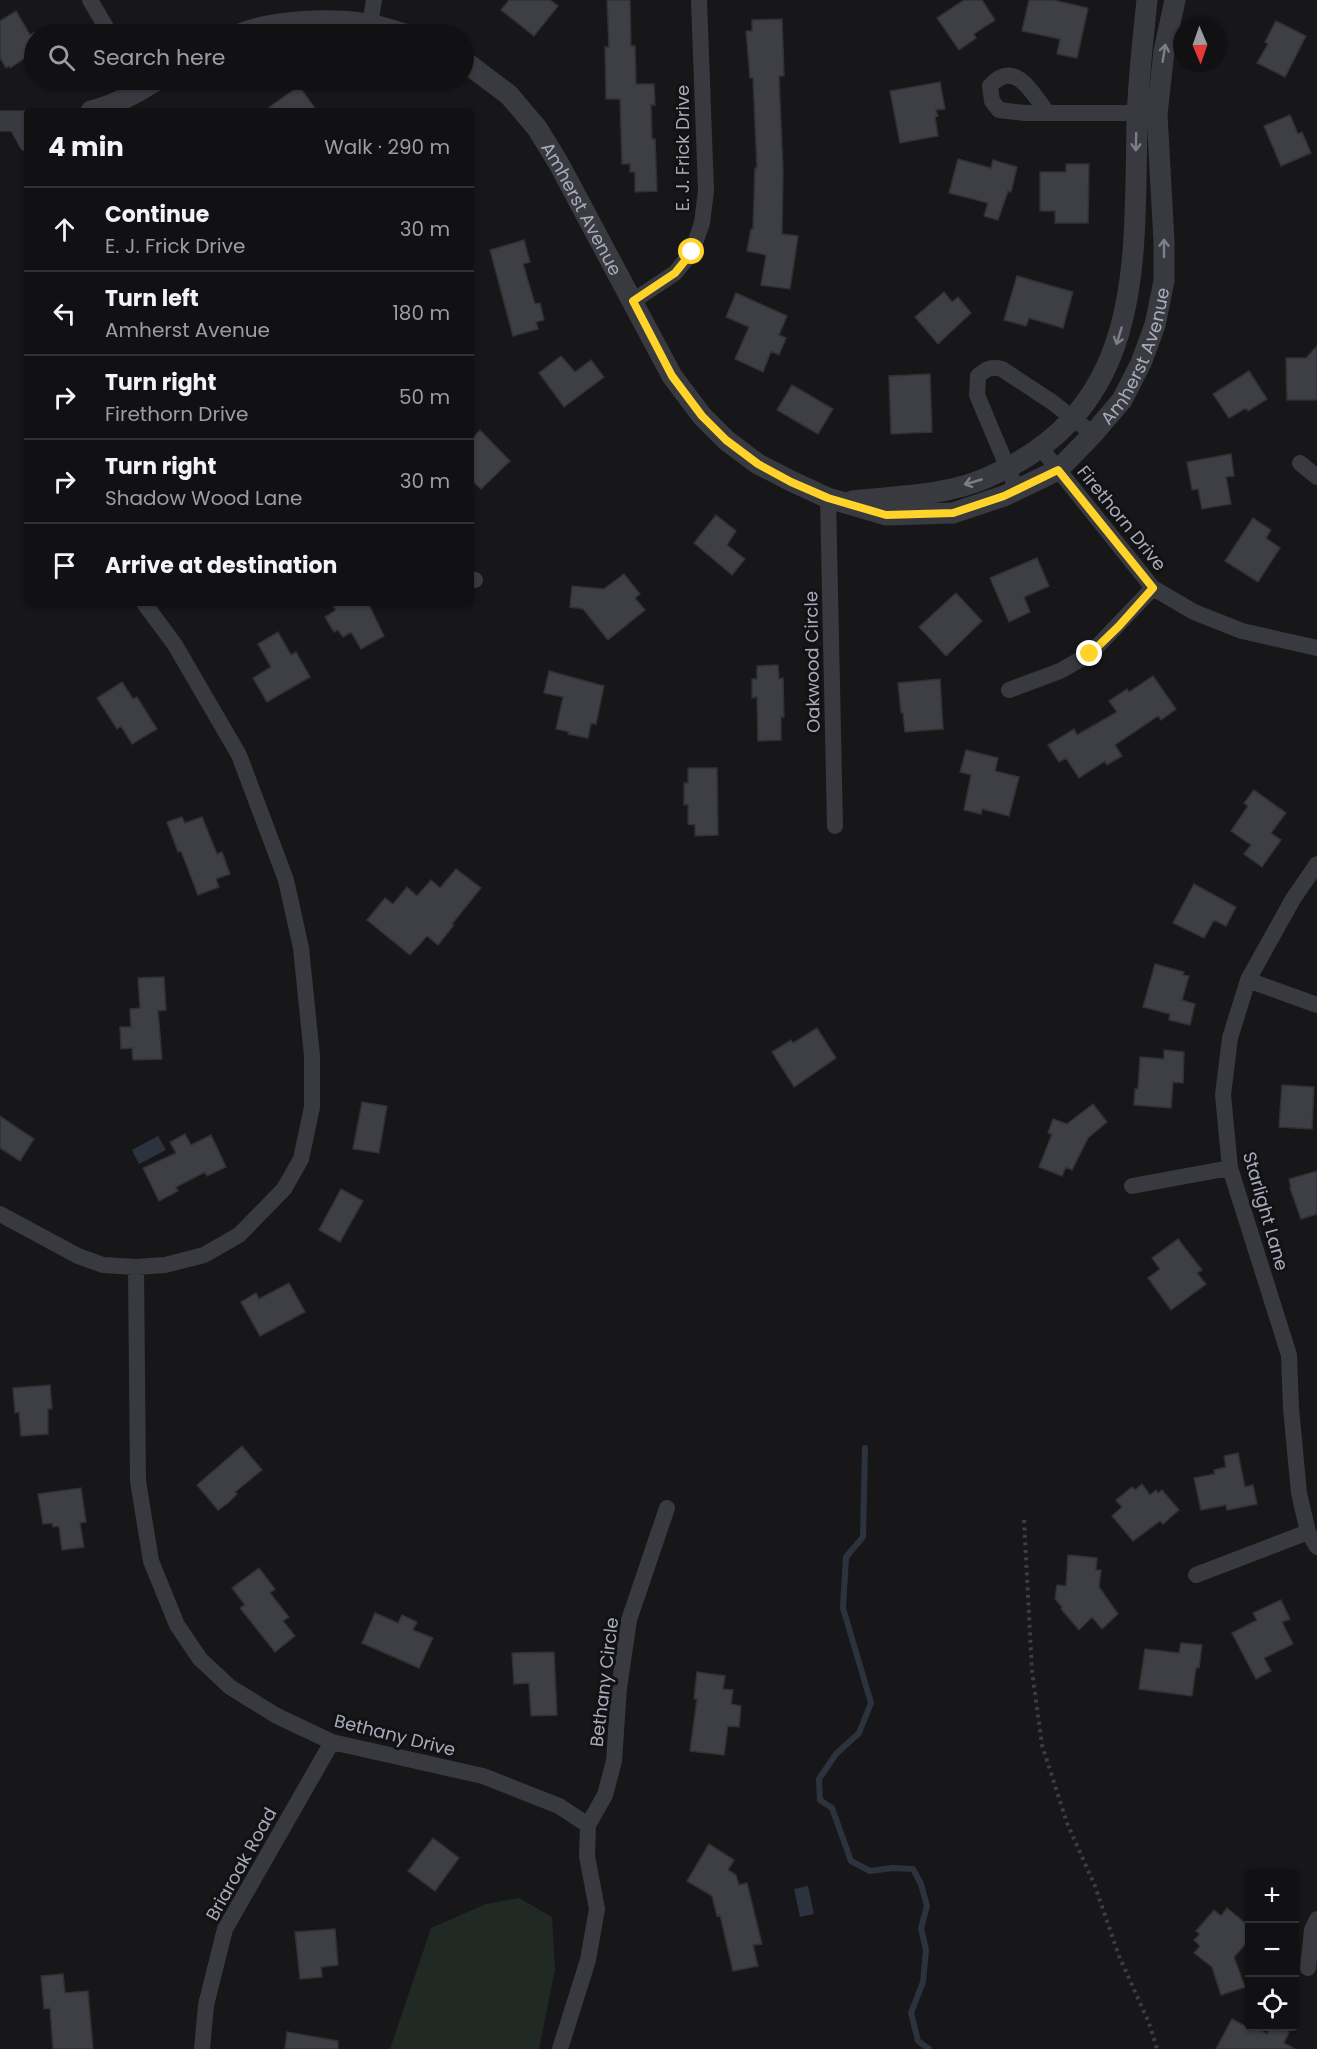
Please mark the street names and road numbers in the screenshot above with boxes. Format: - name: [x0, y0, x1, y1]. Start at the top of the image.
- street label: E. J. Frick Drive: [670, 85, 695, 211]
- street label: Amherst Avenue: [536, 137, 629, 280]
- street label: Amherst Avenue: [1094, 285, 1175, 430]
- street label: Firethorn Drive: [1072, 460, 1172, 576]
- street label: Oakwood Circle: [798, 591, 826, 733]
- street label: Starlight Lane: [1237, 1149, 1295, 1273]
- street label: Bethany Circle: [584, 1616, 624, 1748]
- street label: Bethany Drive: [332, 1708, 458, 1762]
- street label: Briaroak Road: [200, 1803, 282, 1925]

